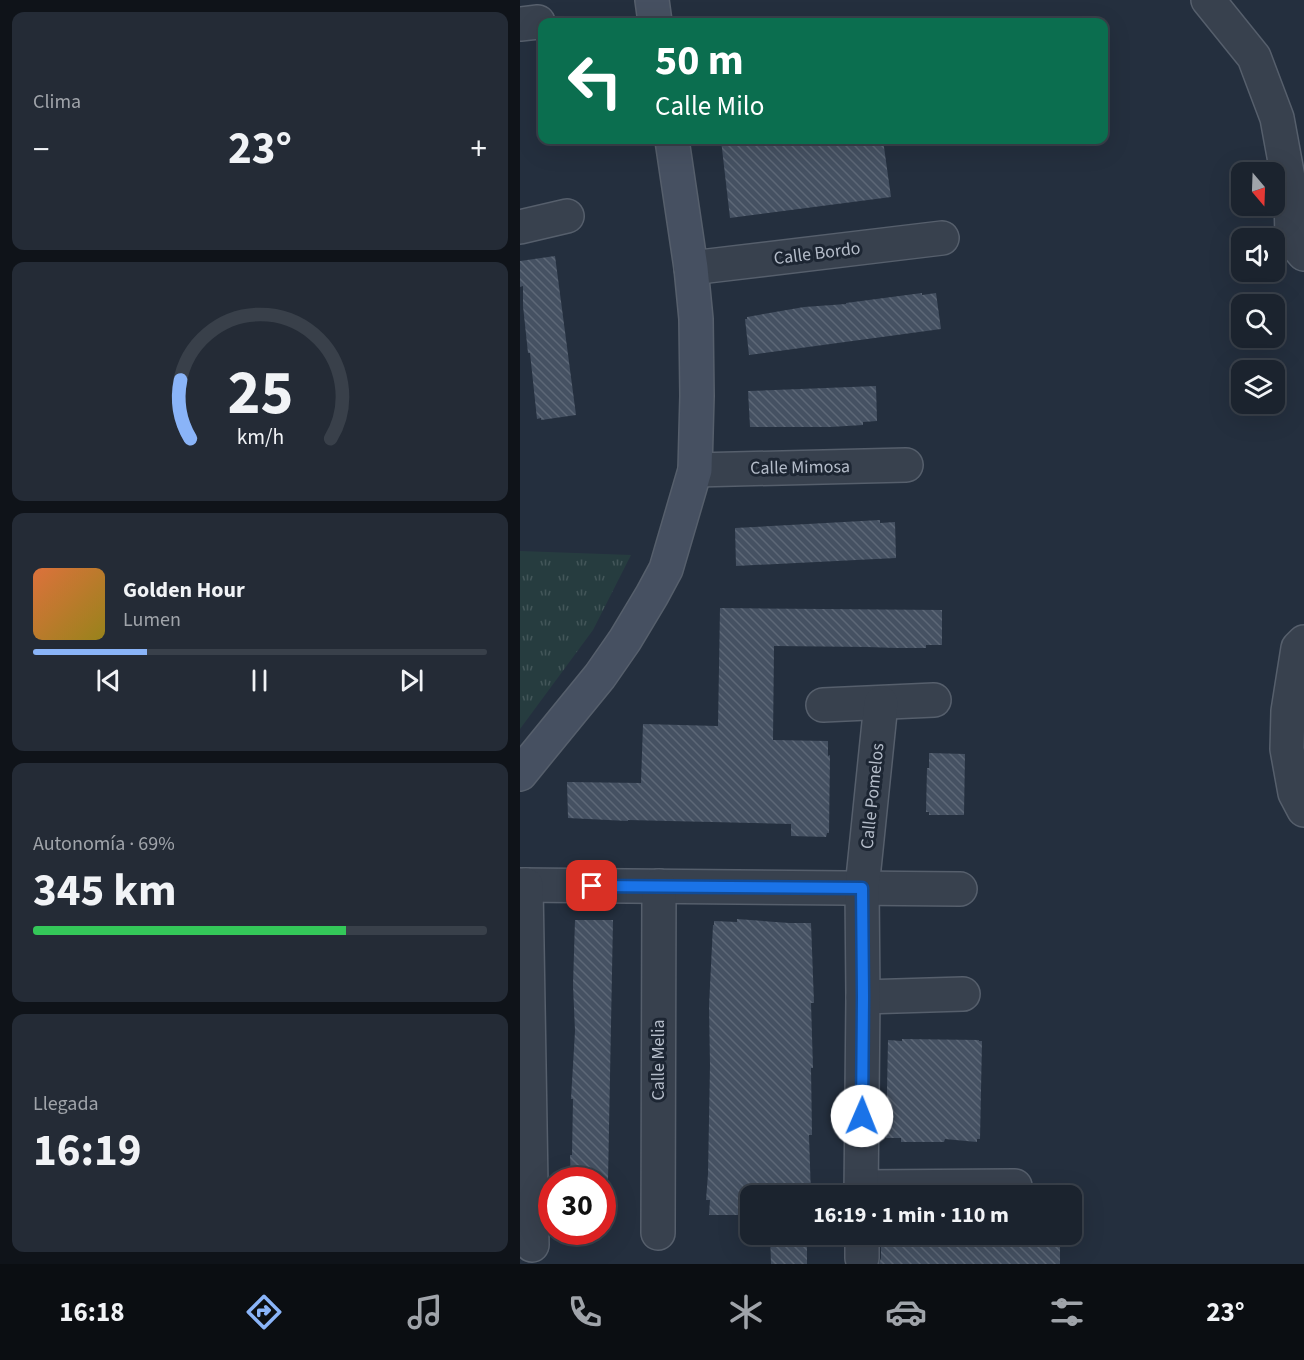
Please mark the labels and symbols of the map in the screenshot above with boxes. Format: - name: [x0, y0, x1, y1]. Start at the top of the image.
- north arrow: [1231, 162, 1285, 216]
- street label: Calle Bordo: [772, 236, 862, 271]
- street label: Calle Mimosa: [750, 454, 850, 481]
- street label: Calle Pomelos: [855, 742, 890, 850]
- pin: [566, 860, 617, 911]
- street label: Calle Melia: [646, 1019, 671, 1101]
- position arrow: [830, 1084, 894, 1148]
- speed limit sign: 30: [538, 1167, 616, 1245]

